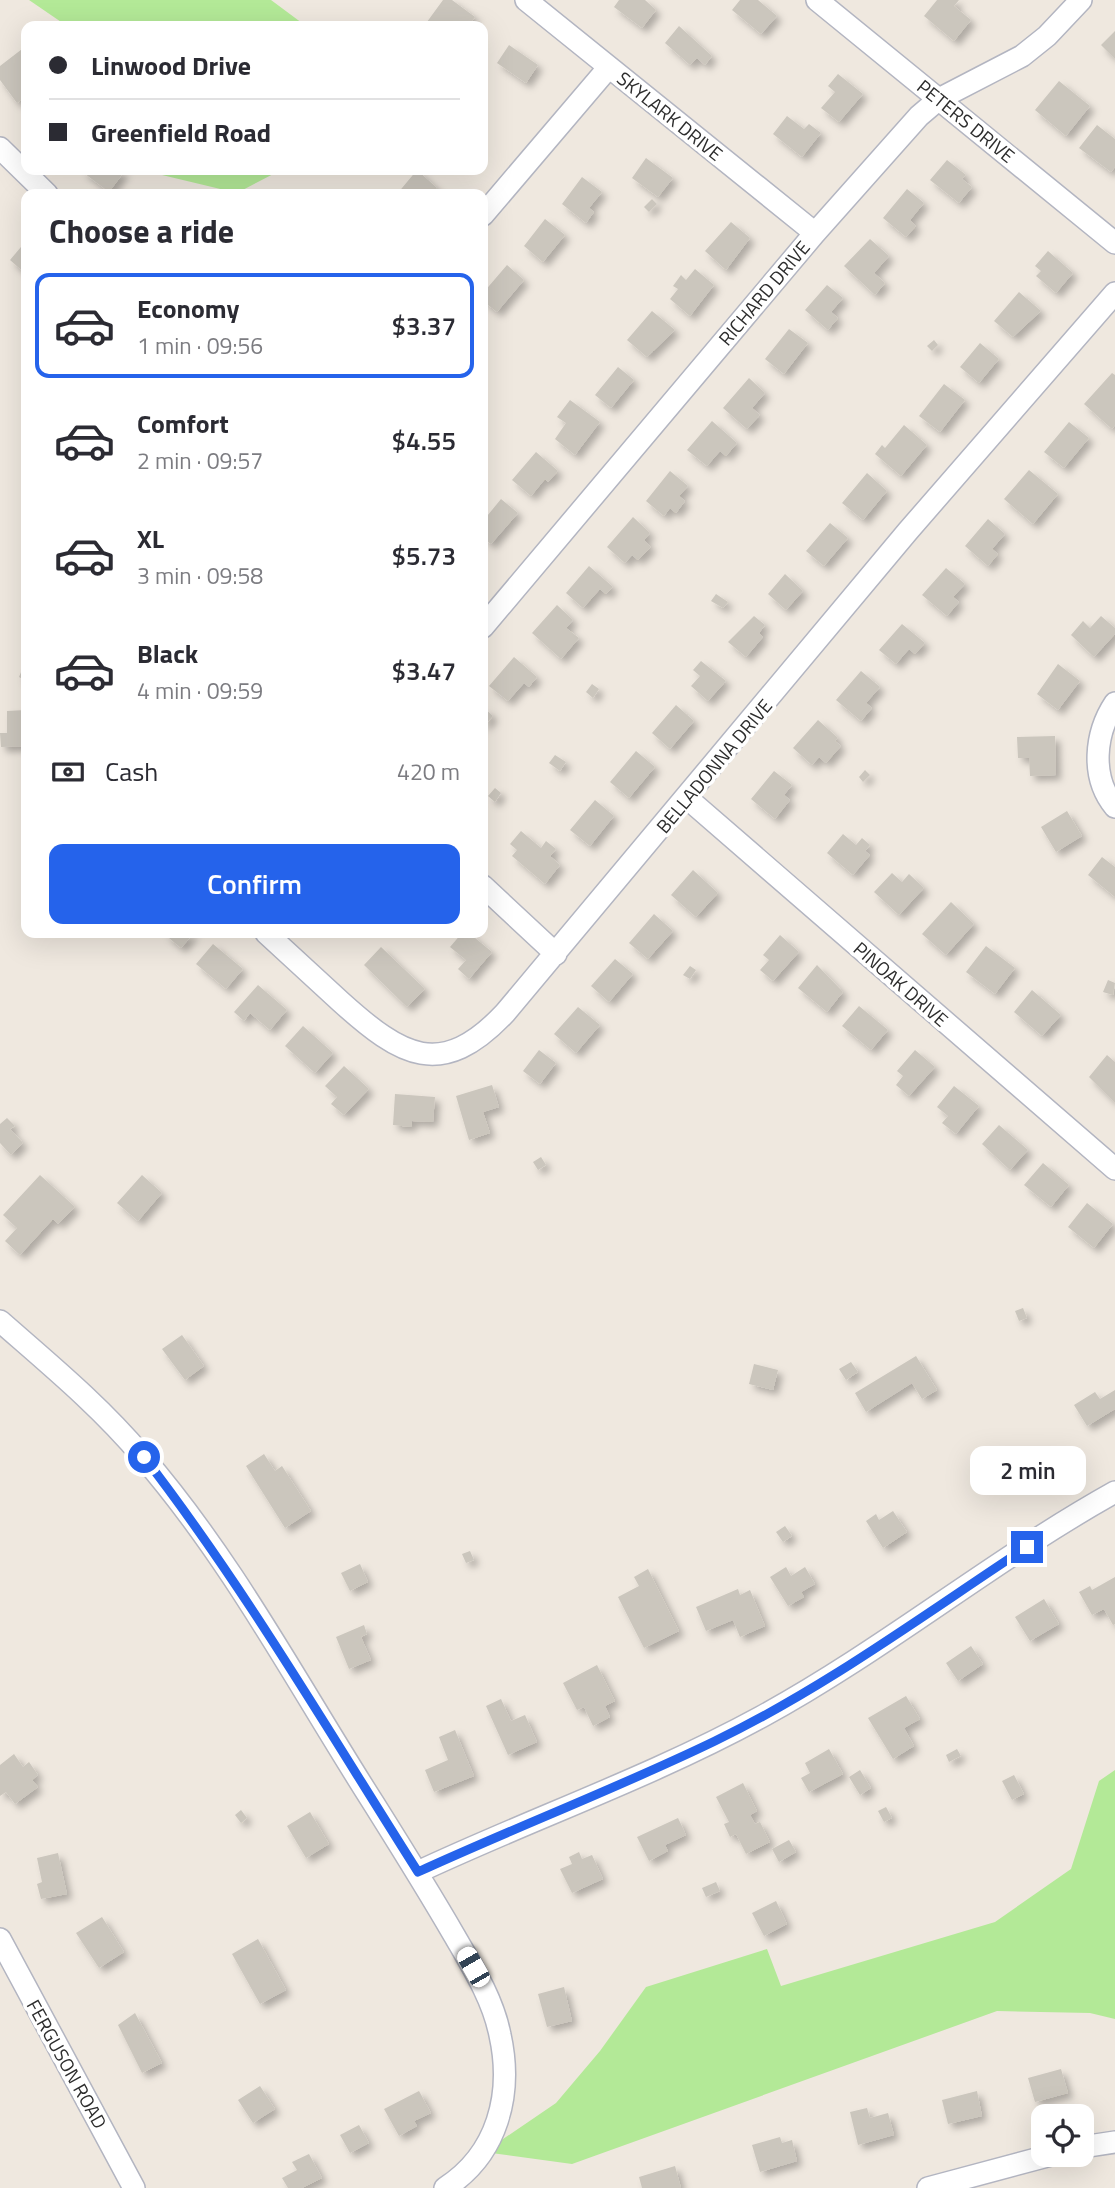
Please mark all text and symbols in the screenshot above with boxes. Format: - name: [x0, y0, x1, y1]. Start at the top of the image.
- text: Linwood Drive: [91, 46, 251, 85]
- street label: SKYLARK DRIVE: [611, 64, 729, 167]
- street label: PETERS DRIVE: [911, 72, 1022, 169]
- text: Greenfield Road: [91, 113, 271, 152]
- text: Choose a ride: [49, 207, 234, 255]
- street label: RICHARD DRIVE: [711, 234, 816, 351]
- text: Economy: [137, 289, 239, 328]
- icon: car: [53, 294, 116, 357]
- text: $3.37: [392, 306, 456, 345]
- text: 1 min · 09:56: [137, 328, 263, 363]
- text: Comfort: [137, 404, 229, 443]
- icon: car: [53, 409, 116, 472]
- text: $4.55: [392, 421, 456, 460]
- text: 2 min · 09:57: [137, 443, 263, 478]
- text: XL: [137, 519, 164, 558]
- icon: car: [53, 524, 116, 587]
- text: $5.73: [392, 536, 456, 575]
- text: 3 min · 09:58: [137, 558, 263, 593]
- text: Black: [137, 634, 198, 673]
- icon: car: [53, 639, 116, 702]
- text: $3.47: [392, 651, 456, 690]
- text: 4 min · 09:59: [137, 673, 263, 708]
- street label: BELLADONNA DRIVE: [649, 692, 779, 839]
- text: Cash: [105, 752, 158, 791]
- icon: cash: [49, 753, 87, 791]
- text: 420 m: [397, 754, 460, 789]
- button: Confirm: [49, 844, 460, 924]
- street label: PINOAK DRIVE: [847, 934, 955, 1033]
- route start: [128, 1441, 160, 1473]
- callout: 2 min: [969, 1446, 1085, 1494]
- text: 2 min: [1000, 1453, 1056, 1488]
- route end: [1011, 1531, 1043, 1563]
- car: [454, 1944, 493, 1990]
- street label: FERGUSON ROAD: [20, 1994, 115, 2134]
- map controls: [1031, 2104, 1094, 2167]
- button: locate: [1031, 2104, 1094, 2167]

